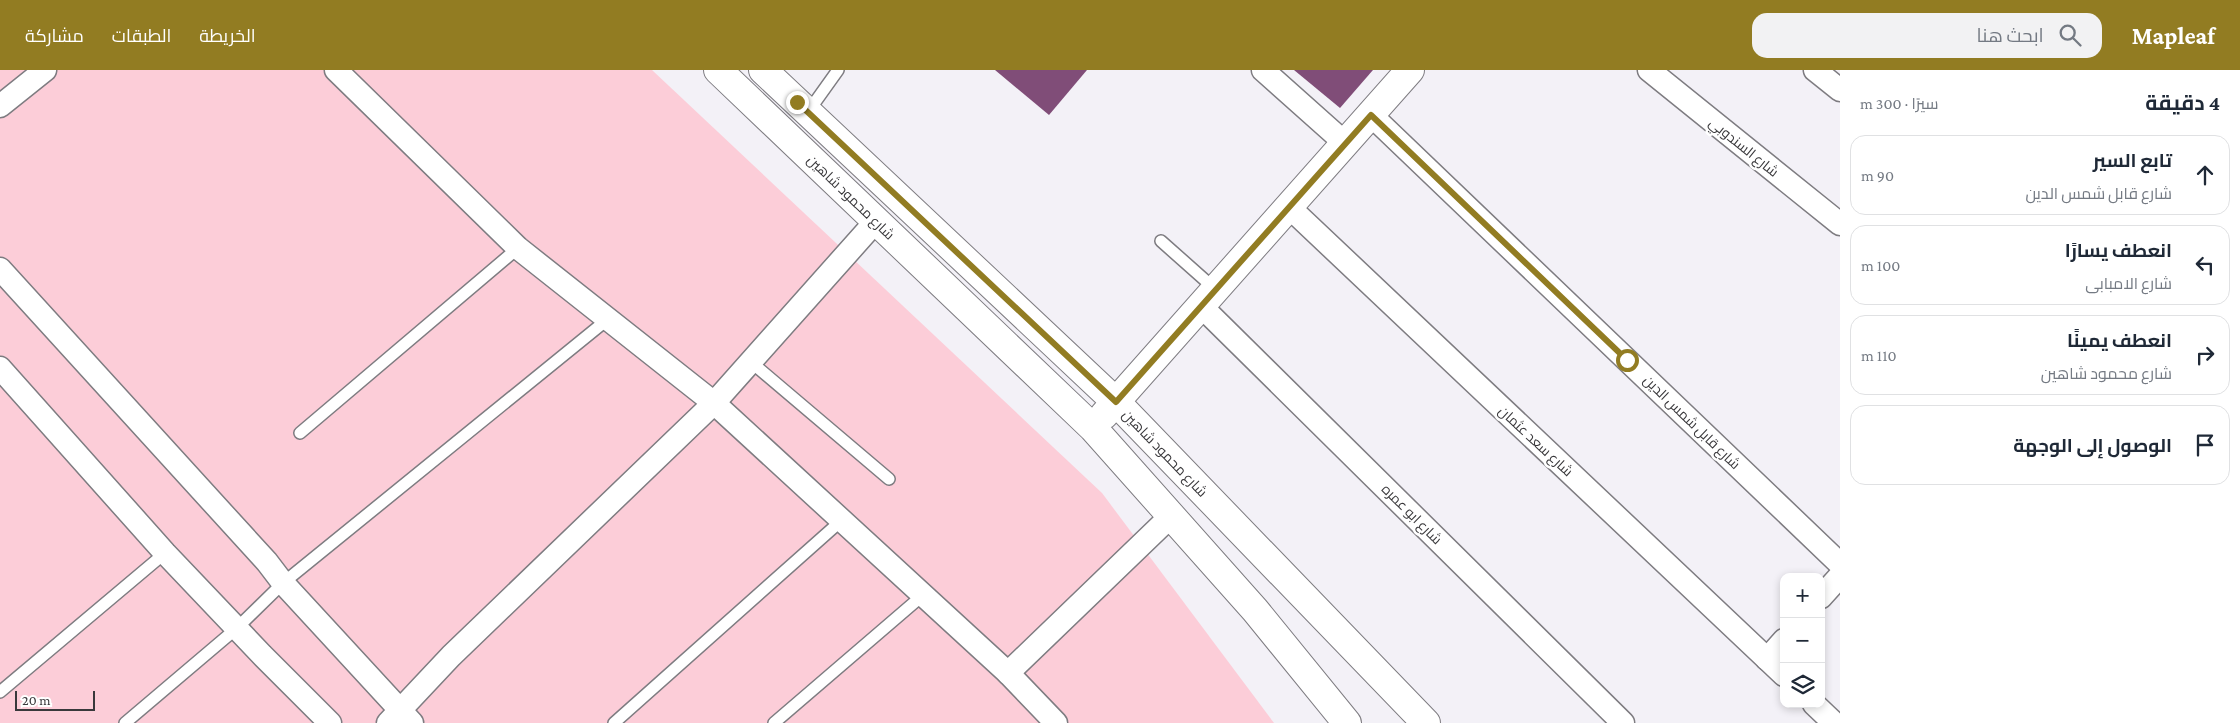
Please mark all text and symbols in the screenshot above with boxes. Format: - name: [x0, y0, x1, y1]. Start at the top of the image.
- search box: [1752, 13, 2102, 58]
- icon: search: [2056, 21, 2084, 49]
- text: Mapleaf: [2132, 22, 2215, 49]
- text: ابحث هنا: [1977, 25, 2044, 46]
- text: مشاركة: [25, 26, 84, 46]
- text: الطبقات: [112, 26, 171, 46]
- text: الخريطة: [199, 26, 256, 46]
- route end: [786, 91, 809, 114]
- text: 4 دقيقة: [2145, 91, 2220, 115]
- text: سيرًا · 300 m: [1860, 95, 1938, 112]
- street label: شارع السندوبي: [1704, 114, 1782, 183]
- text: تابع السير: [2093, 150, 2172, 171]
- street label: شارع محمود شاهين: [803, 151, 898, 243]
- icon: ahead: [2191, 161, 2219, 189]
- text: 90 m: [1861, 167, 1894, 184]
- text: شارع قابل شمس الدين: [2025, 185, 2172, 202]
- text: انعطف يسارًا: [2065, 240, 2172, 261]
- icon: left: [2191, 251, 2219, 279]
- text: 100 m: [1861, 257, 1900, 274]
- text: شارع الامبابى: [2085, 275, 2172, 292]
- text: انعطف يمينًا: [2067, 330, 2172, 351]
- icon: right: [2191, 341, 2219, 369]
- text: 110 m: [1861, 347, 1897, 364]
- route start: [1616, 349, 1639, 372]
- text: شارع محمود شاهين: [2041, 365, 2172, 382]
- street label: شارع قابل شمس الدين: [1640, 372, 1744, 473]
- street label: شارع سعد عثمان: [1495, 403, 1576, 480]
- street label: شارع محمود شاهين: [1119, 406, 1211, 501]
- icon: arrive: [2191, 431, 2219, 459]
- text: الوصول إلى الوجهة: [2013, 435, 2172, 456]
- street label: شارع ابو عمره: [1378, 481, 1445, 548]
- map controls: [1780, 573, 1825, 708]
- button: +: [1780, 573, 1825, 618]
- button: −: [1780, 618, 1825, 663]
- button: layers: [1780, 663, 1825, 708]
- scale bar: [15, 688, 95, 711]
- text: 20 m: [22, 692, 50, 708]

